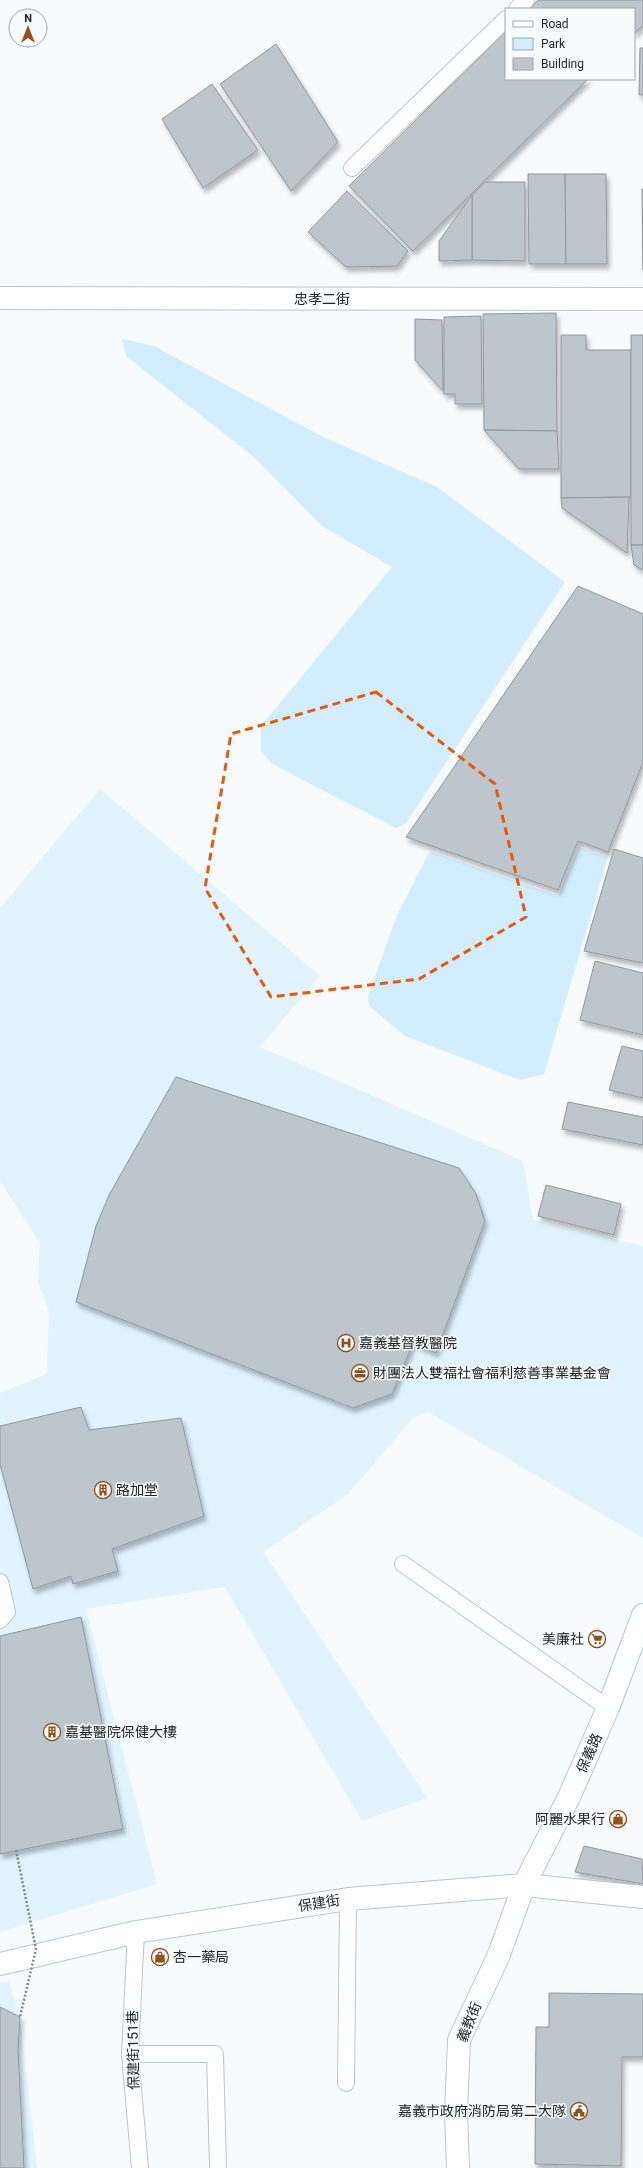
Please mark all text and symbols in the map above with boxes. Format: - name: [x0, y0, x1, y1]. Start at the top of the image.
- north arrow: [8, 8, 48, 48]
- legend: [505, 8, 635, 80]
- text: N: [24, 12, 32, 25]
- text: Road: [541, 17, 569, 31]
- text: Park: [541, 37, 566, 51]
- text: Building: [541, 57, 584, 71]
- street label: 忠孝二街: [294, 291, 350, 307]
- hospital icon: 嘉義基督教醫院: [336, 1333, 356, 1353]
- place label: 嘉義基督教醫院: [359, 1335, 457, 1351]
- office icon: 財團法人雙福社會福利慈善事業基金會: [350, 1363, 370, 1383]
- place label: 財團法人雙福社會福利慈善事業基金會: [373, 1365, 611, 1381]
- building icon: 路加堂: [93, 1480, 113, 1500]
- place label: 路加堂: [116, 1482, 158, 1498]
- supermarket icon: 美廉社: [587, 1629, 607, 1649]
- place label: 美廉社: [542, 1631, 584, 1647]
- building icon: 嘉基醫院保健大樓: [42, 1722, 62, 1742]
- place label: 嘉基醫院保健大樓: [65, 1724, 177, 1740]
- street label: 保義路: [573, 1731, 605, 1775]
- shop icon: 阿麗水果行: [608, 1809, 628, 1829]
- place label: 阿麗水果行: [535, 1811, 605, 1827]
- street label: 保建街: [297, 1892, 341, 1914]
- shop icon: 杏一藥局: [150, 1947, 170, 1967]
- place label: 杏一藥局: [173, 1949, 229, 1965]
- street label: 義教街: [454, 2000, 484, 2044]
- street label: 保建街151巷: [124, 2010, 142, 2090]
- public building icon: 嘉義市政府消防局第二大隊: [569, 2101, 589, 2121]
- place label: 嘉義市政府消防局第二大隊: [398, 2103, 566, 2119]

